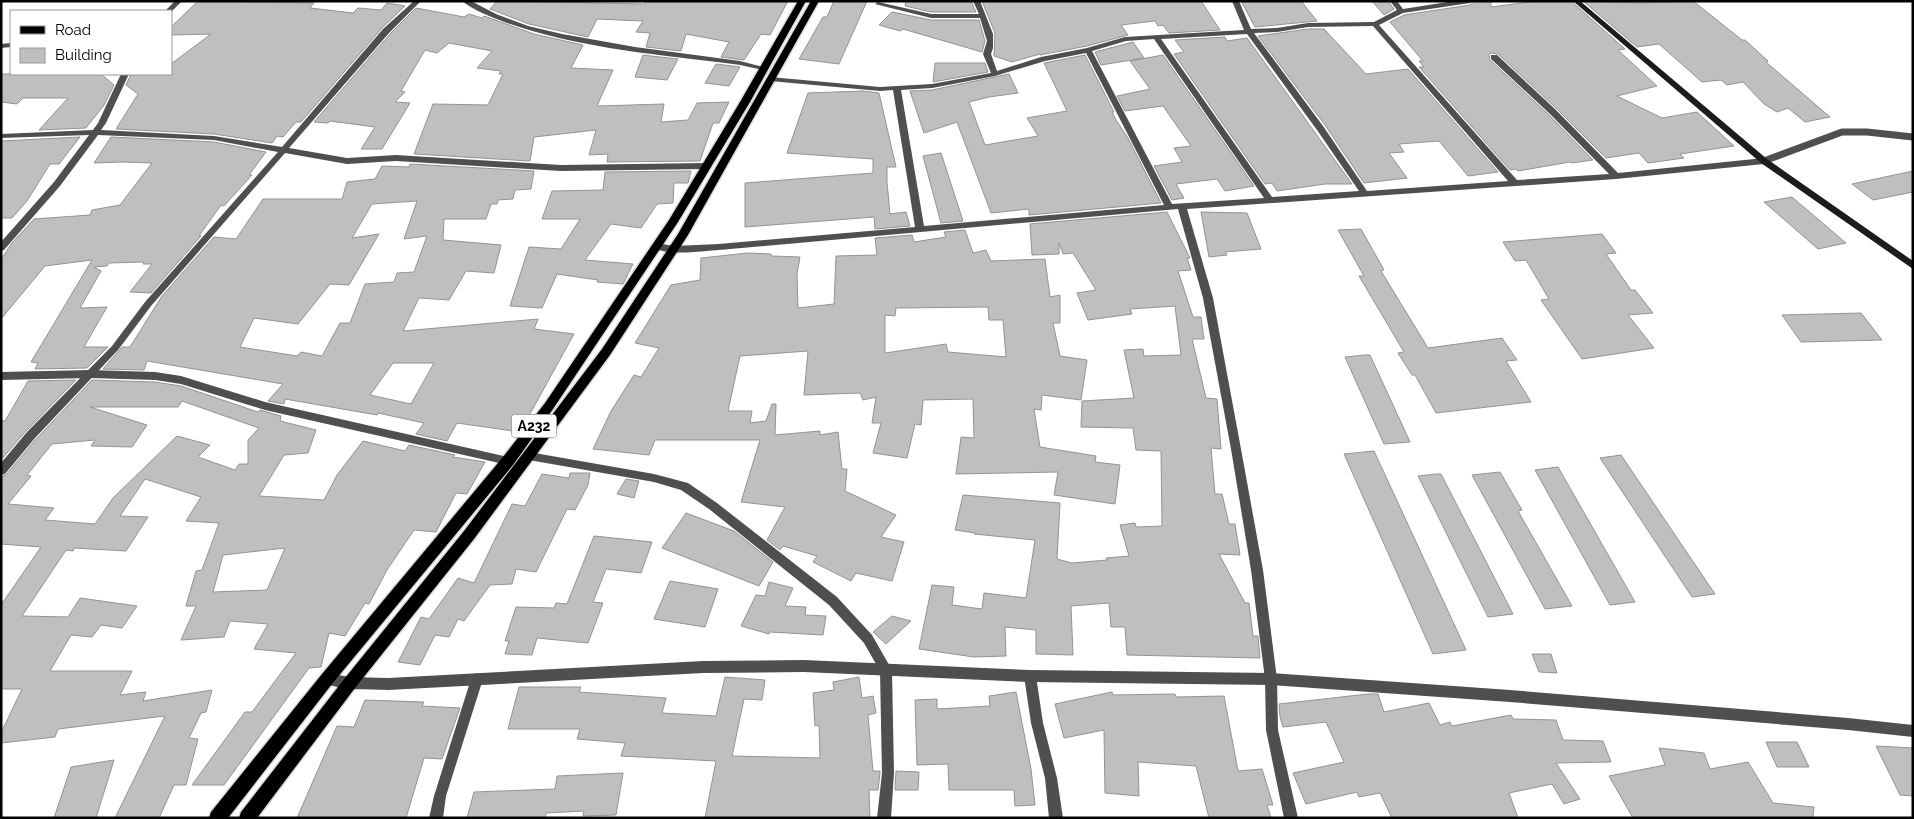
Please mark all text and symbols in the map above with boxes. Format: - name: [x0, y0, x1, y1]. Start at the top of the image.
- legend: [10, 10, 172, 75]
- text: Road: [55, 21, 91, 39]
- text: Building: [55, 46, 112, 64]
- road number: A232: [512, 414, 556, 438]

